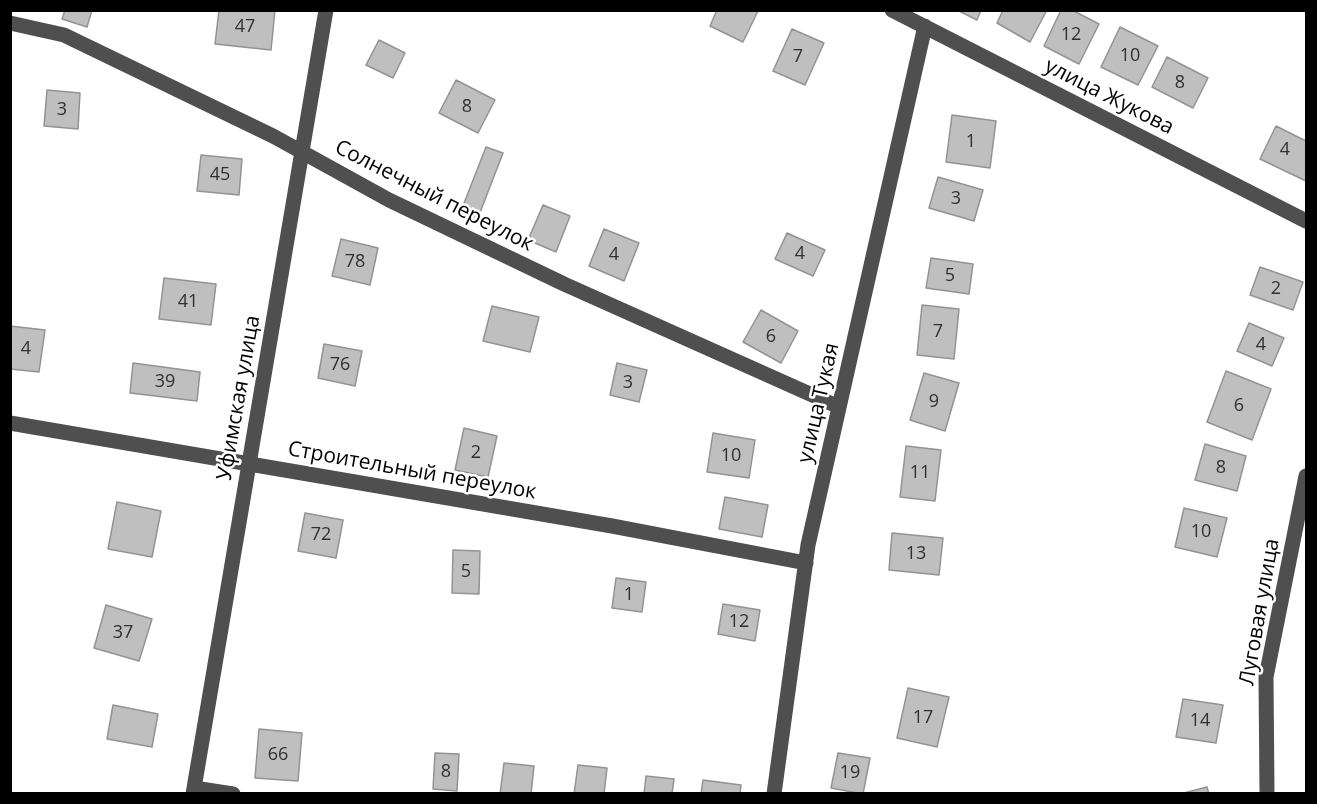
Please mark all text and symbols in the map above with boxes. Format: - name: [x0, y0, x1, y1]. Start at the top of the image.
- house number: 47: [235, 16, 255, 38]
- house number: 12: [1061, 24, 1081, 46]
- house number: 10: [1120, 45, 1140, 67]
- house number: 7: [793, 46, 803, 68]
- street label: улица Жукова: [1040, 54, 1178, 140]
- house number: 8: [1175, 72, 1185, 94]
- house number: 8: [462, 96, 472, 118]
- house number: 3: [57, 99, 67, 121]
- house number: 1: [966, 131, 976, 153]
- street label: Солнечный переулок: [331, 135, 537, 257]
- house number: 4: [1280, 139, 1290, 161]
- house number: 45: [210, 164, 230, 186]
- house number: 3: [951, 188, 961, 210]
- house number: 4: [795, 243, 805, 265]
- house number: 4: [609, 244, 619, 266]
- house number: 78: [345, 251, 365, 273]
- house number: 5: [945, 265, 955, 287]
- house number: 2: [1271, 278, 1281, 300]
- house number: 41: [178, 291, 198, 313]
- street label: Уфимская улица: [212, 314, 266, 482]
- house number: 7: [933, 321, 943, 343]
- house number: 6: [766, 326, 776, 348]
- house number: 4: [1256, 334, 1266, 356]
- house number: 4: [21, 338, 31, 360]
- street label: улица Тукая: [793, 341, 845, 465]
- house number: 76: [330, 354, 350, 376]
- house number: 39: [155, 371, 175, 393]
- house number: 3: [623, 372, 633, 394]
- house number: 9: [929, 391, 939, 413]
- house number: 6: [1234, 395, 1244, 417]
- street label: Строительный переулок: [286, 437, 538, 505]
- house number: 2: [471, 442, 481, 464]
- house number: 10: [721, 445, 741, 467]
- house number: 8: [1216, 457, 1226, 479]
- house number: 11: [910, 462, 930, 484]
- house number: 10: [1191, 521, 1211, 543]
- house number: 72: [311, 524, 331, 546]
- street label: Луговая улица: [1235, 537, 1285, 687]
- house number: 13: [906, 543, 926, 565]
- house number: 5: [461, 561, 471, 583]
- house number: 1: [624, 584, 634, 606]
- house number: 12: [729, 611, 749, 633]
- house number: 37: [113, 622, 133, 644]
- house number: 17: [913, 707, 933, 729]
- house number: 14: [1190, 710, 1210, 732]
- house number: 66: [268, 744, 288, 766]
- house number: 8: [441, 761, 451, 783]
- house number: 19: [840, 762, 860, 784]

